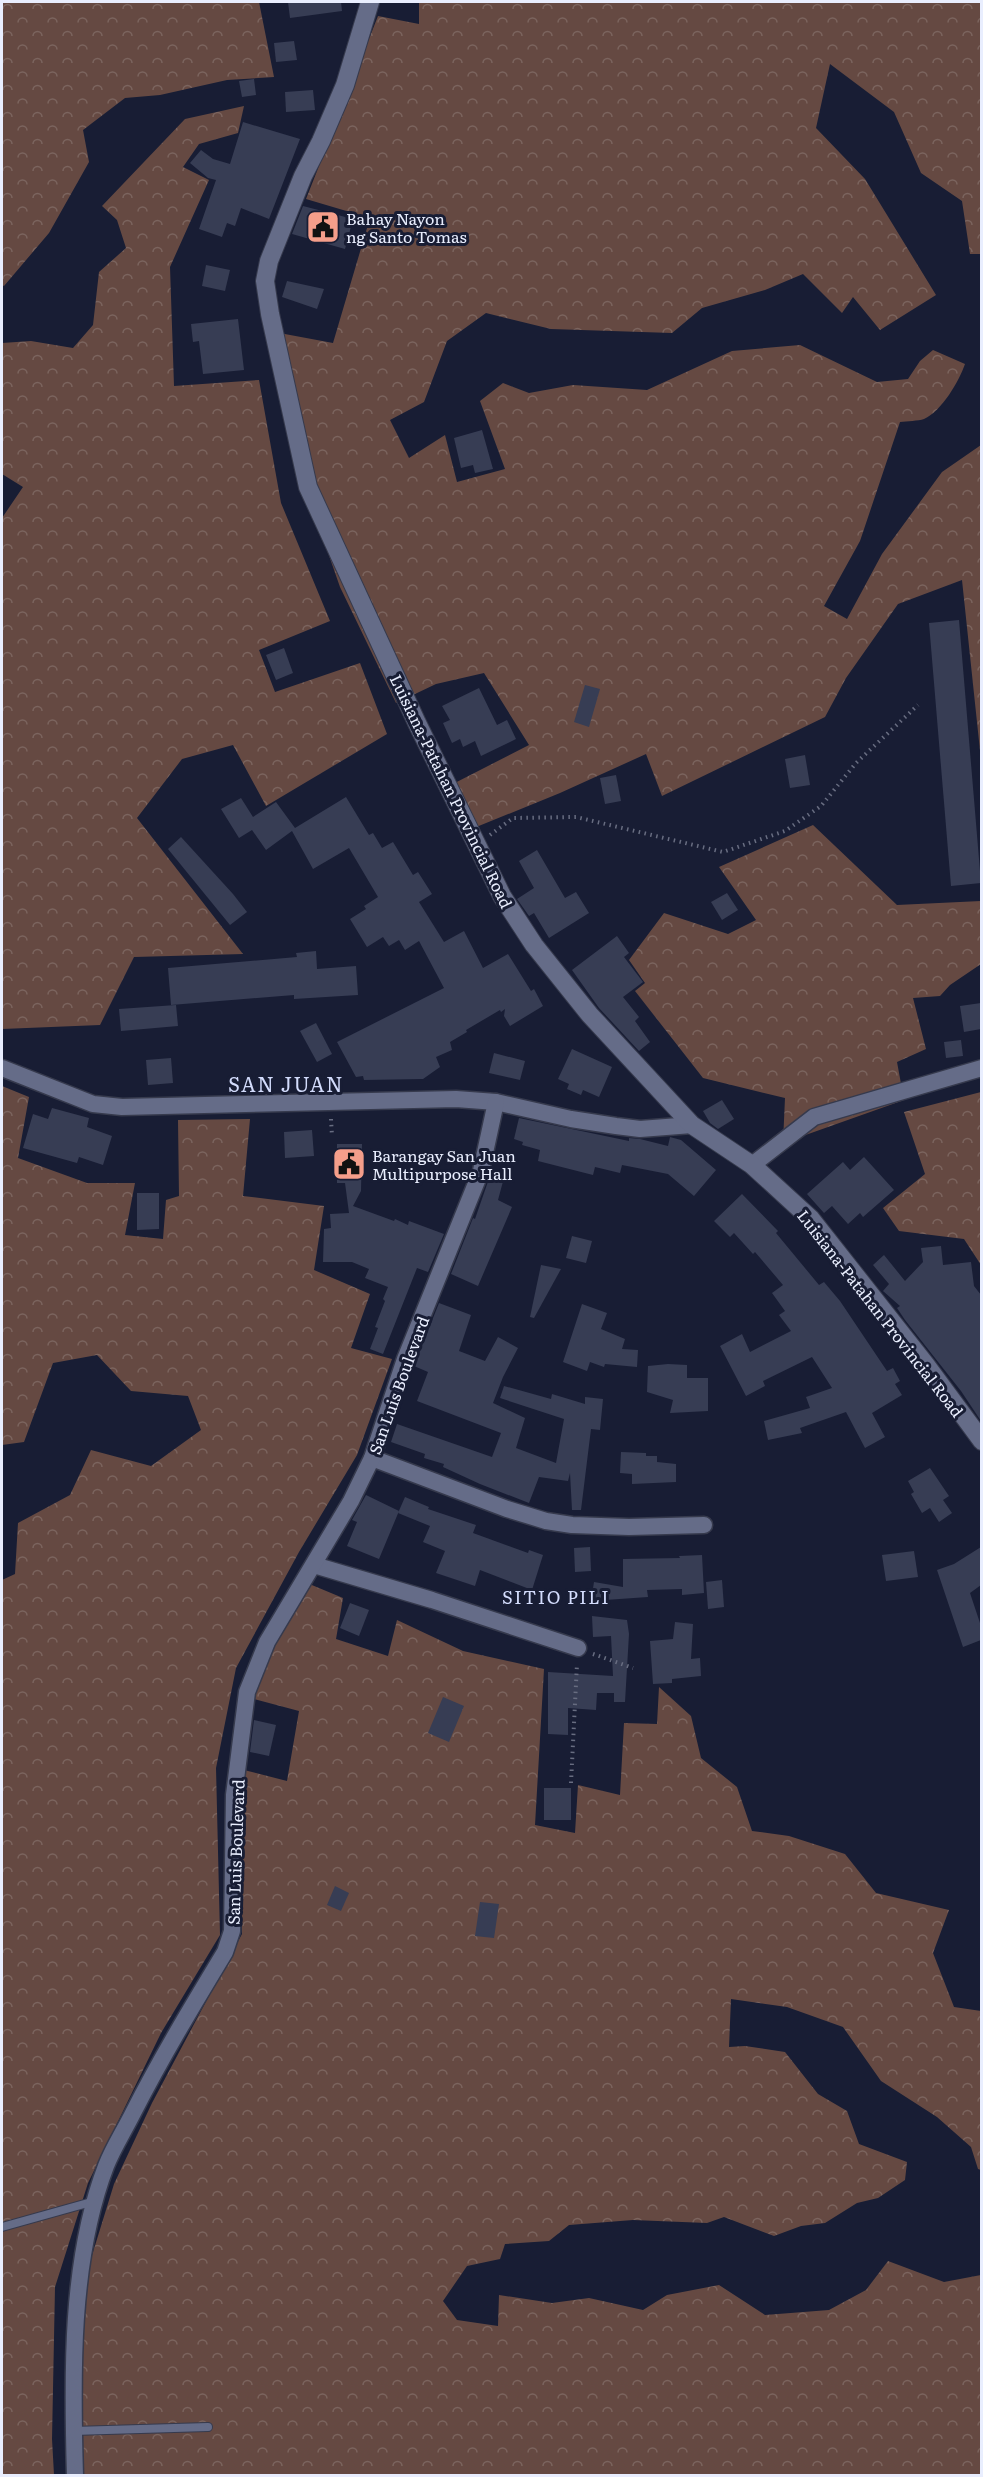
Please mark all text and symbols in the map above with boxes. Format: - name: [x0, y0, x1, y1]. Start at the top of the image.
- place label: Bahay Nayon ng Santo Tomas: [346, 206, 467, 248]
- public building icon: Bahay Nayon ng Santo Tomas: [305, 209, 341, 245]
- street label: Luisiana-Patahan Provincial Road: [385, 670, 519, 912]
- district label: SAN JUAN: [228, 1068, 344, 1098]
- place label: Barangay San Juan Multipurpose Hall: [372, 1143, 516, 1185]
- public building icon: Barangay San Juan Multipurpose Hall: [331, 1146, 367, 1182]
- street label: Luisiana-Patahan Provincial Road: [792, 1204, 970, 1422]
- street label: San Luis Boulevard: [362, 1312, 434, 1458]
- district label: SITIO PILI: [502, 1583, 610, 1610]
- street label: San Luis Boulevard: [220, 1779, 250, 1925]

